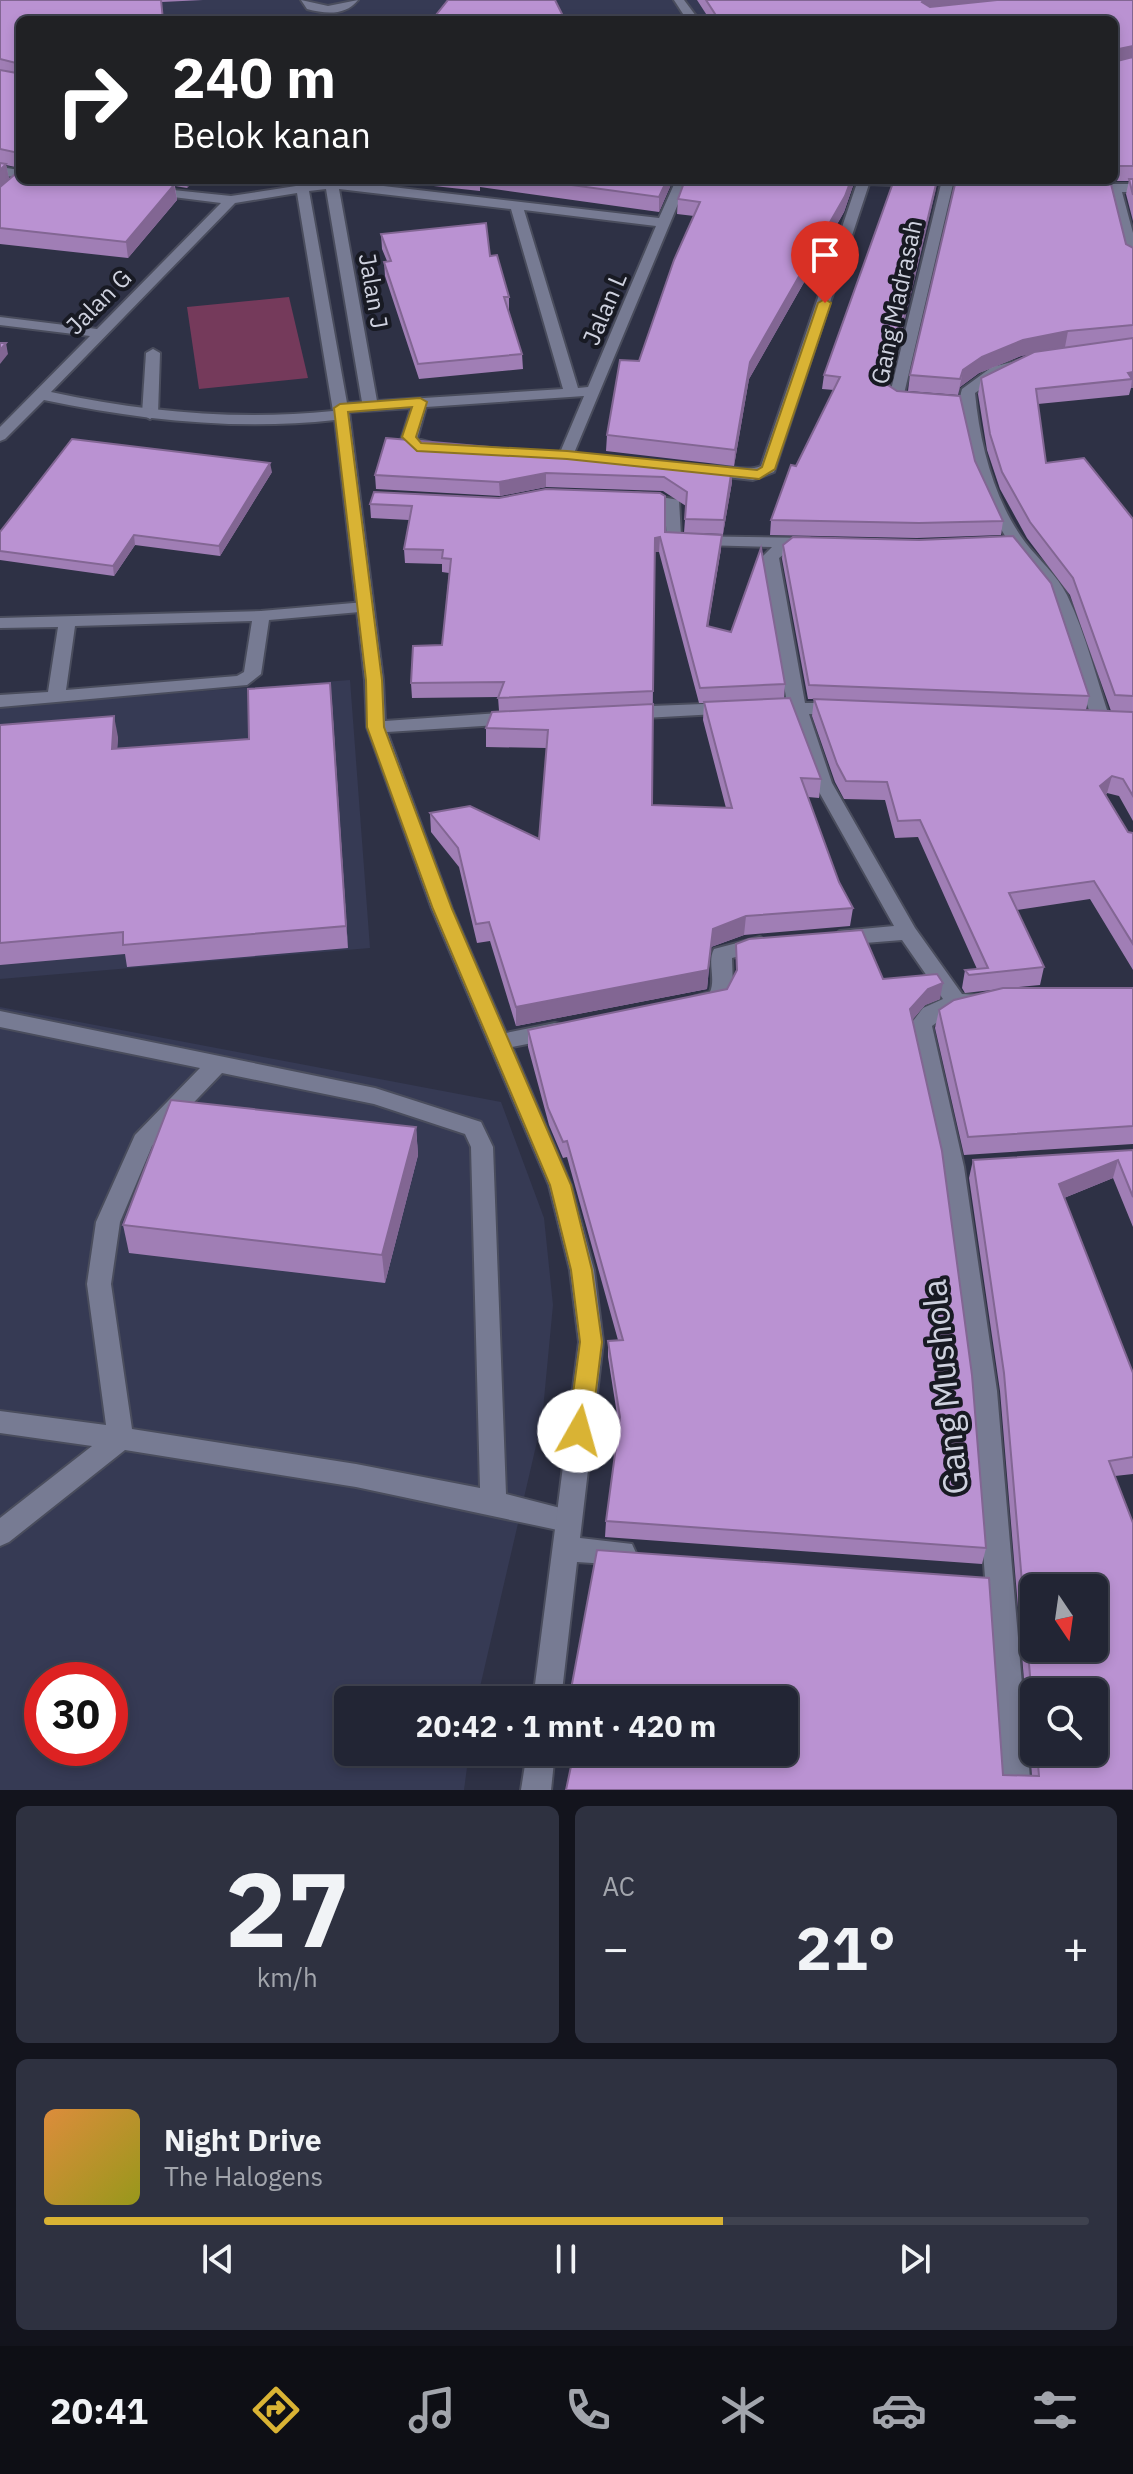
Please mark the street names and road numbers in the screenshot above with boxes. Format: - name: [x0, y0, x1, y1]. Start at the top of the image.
- street label: Gang Madrasah: [863, 217, 929, 387]
- street label: Jalan J: [352, 251, 396, 331]
- street label: Jalan G: [59, 262, 138, 341]
- street label: Jalan L: [575, 268, 634, 350]
- street label: Gang Mushola: [911, 1277, 977, 1497]

